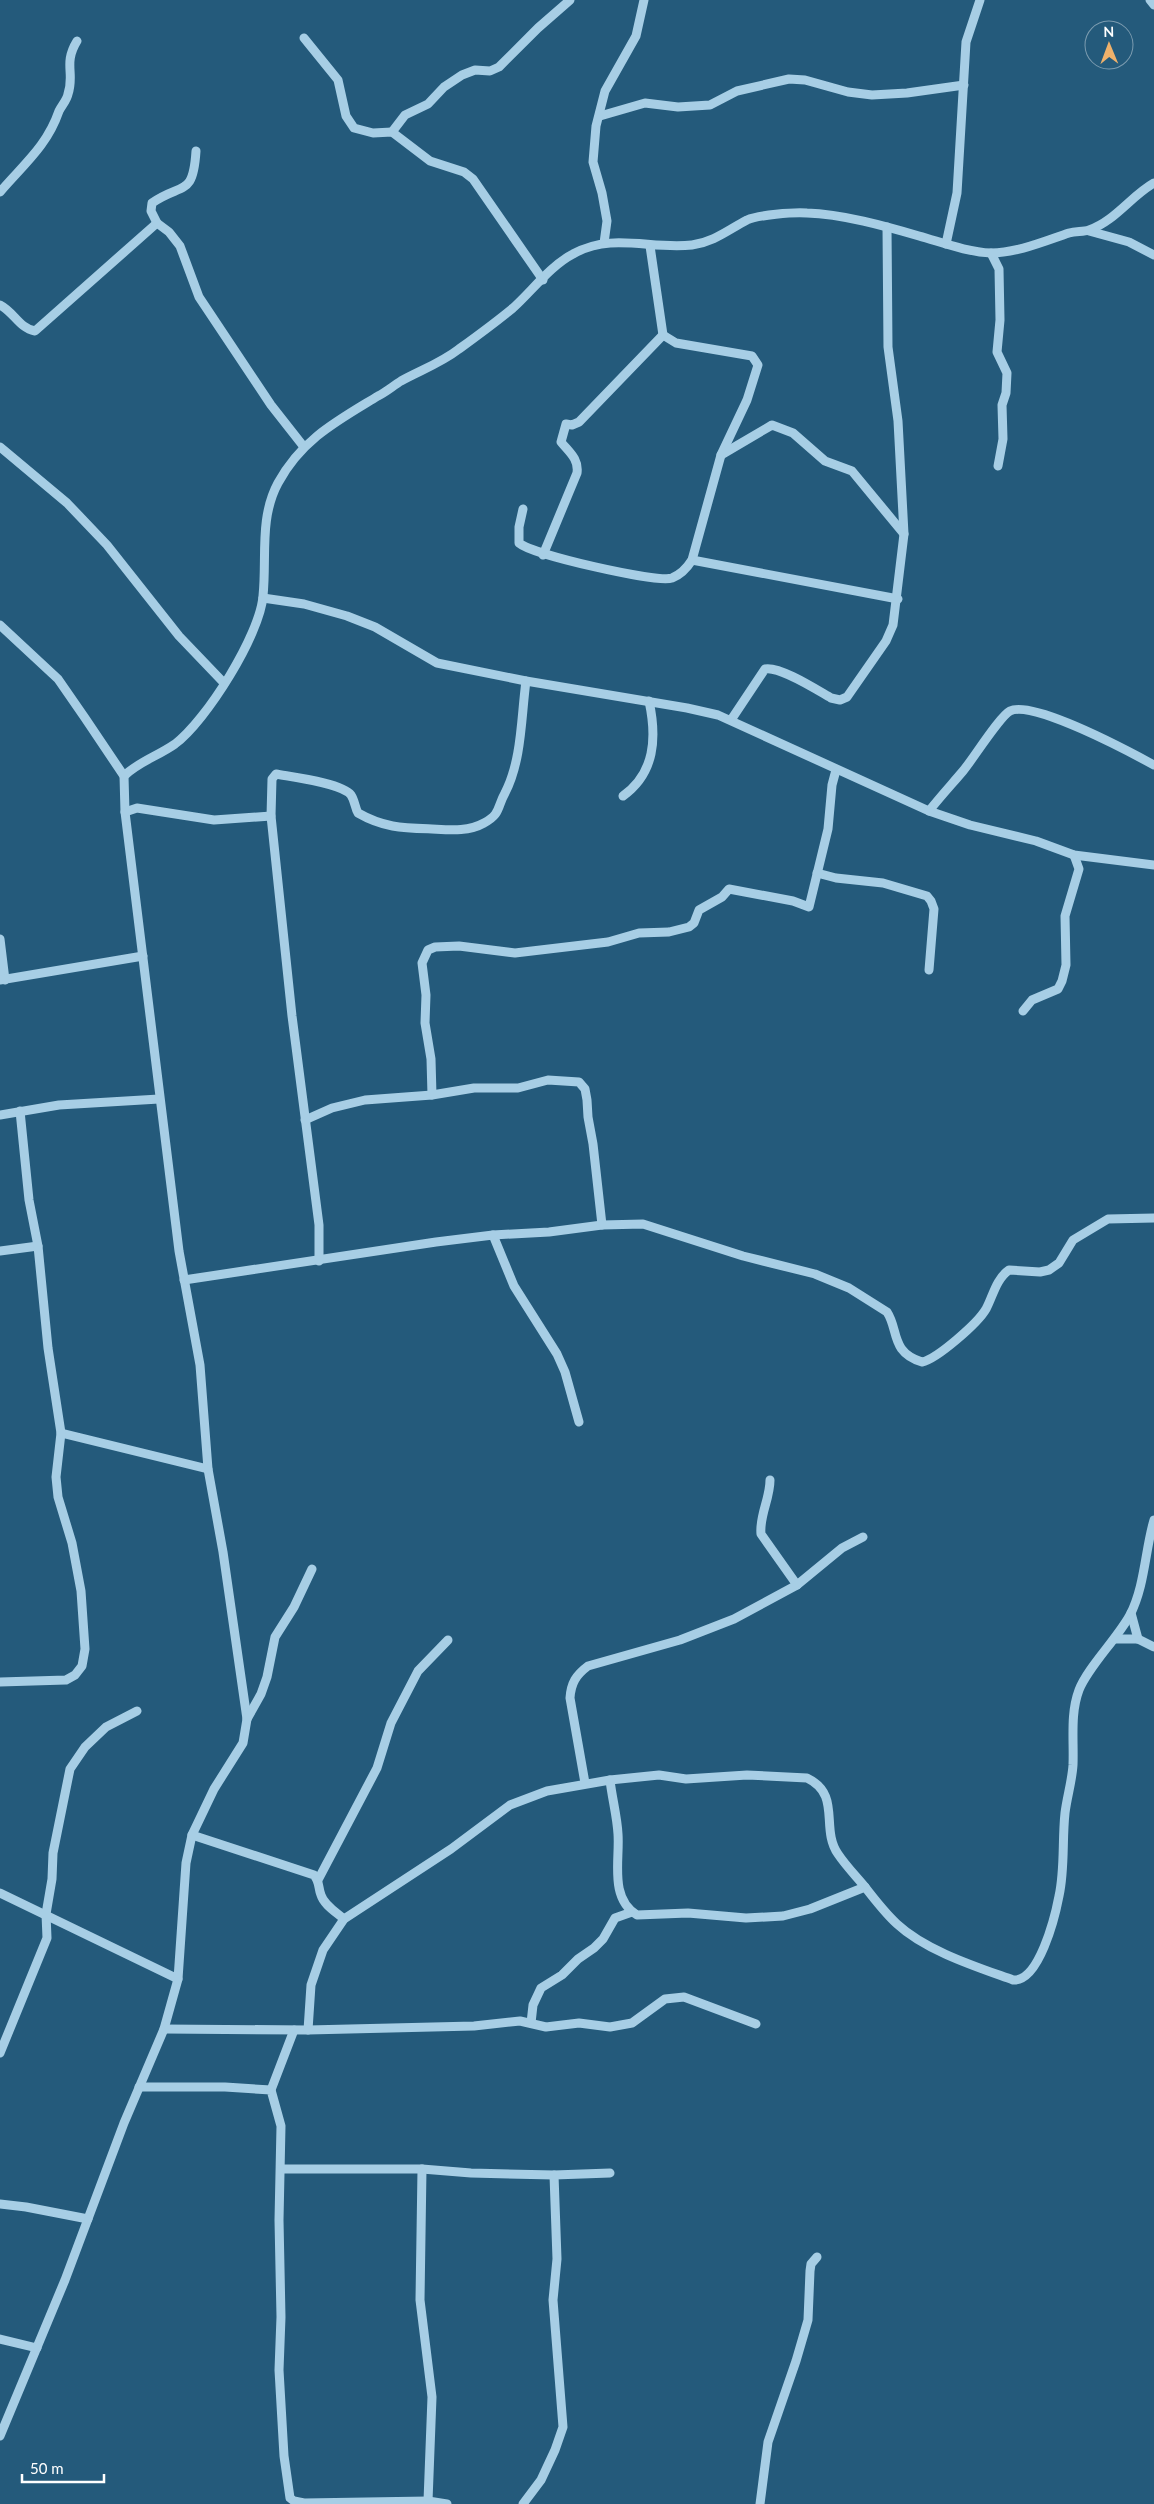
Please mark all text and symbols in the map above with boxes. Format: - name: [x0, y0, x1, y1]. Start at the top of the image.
- north arrow: [1084, 20, 1134, 70]
- text: N: [1103, 23, 1114, 40]
- scale bar: [22, 2452, 105, 2484]
- text: 50 m: [30, 2459, 64, 2477]

